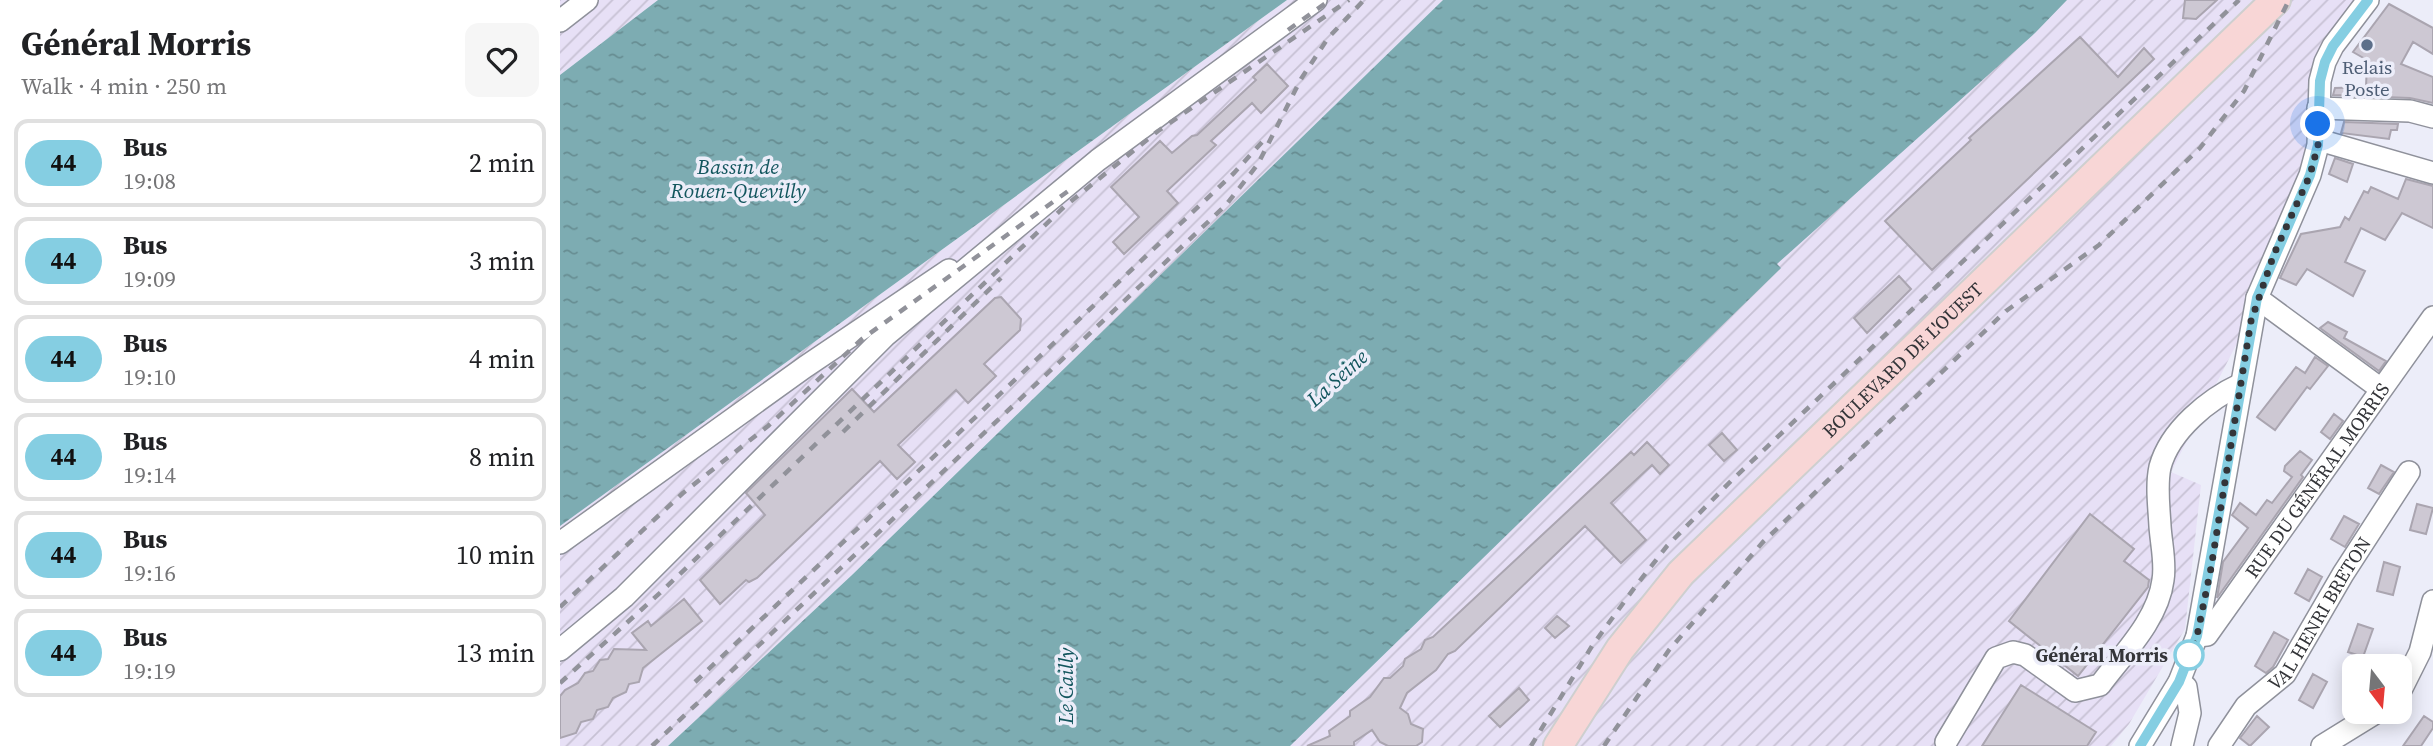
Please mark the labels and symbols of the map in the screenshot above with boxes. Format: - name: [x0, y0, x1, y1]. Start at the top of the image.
- marker: Relais Poste: [2359, 37, 2375, 53]
- place label: Relais Poste: [2342, 54, 2392, 102]
- your location: [2300, 106, 2335, 141]
- water label: Bassin de Rouen-Quevilly: [669, 152, 807, 205]
- street label: BOULEVARD DE L'OUEST: [1816, 276, 1989, 443]
- water label: La Seine: [1299, 342, 1374, 414]
- street label: RUE DU GÉNÉRAL MORRIS: [2239, 377, 2395, 583]
- street label: VAL HENRI BRETON: [2262, 532, 2377, 696]
- marker: Général Morris: [2174, 640, 2204, 670]
- place label: Général Morris: [2035, 642, 2168, 668]
- water label: Le Cailly: [1051, 647, 1080, 725]
- north arrow: [2342, 654, 2412, 724]

